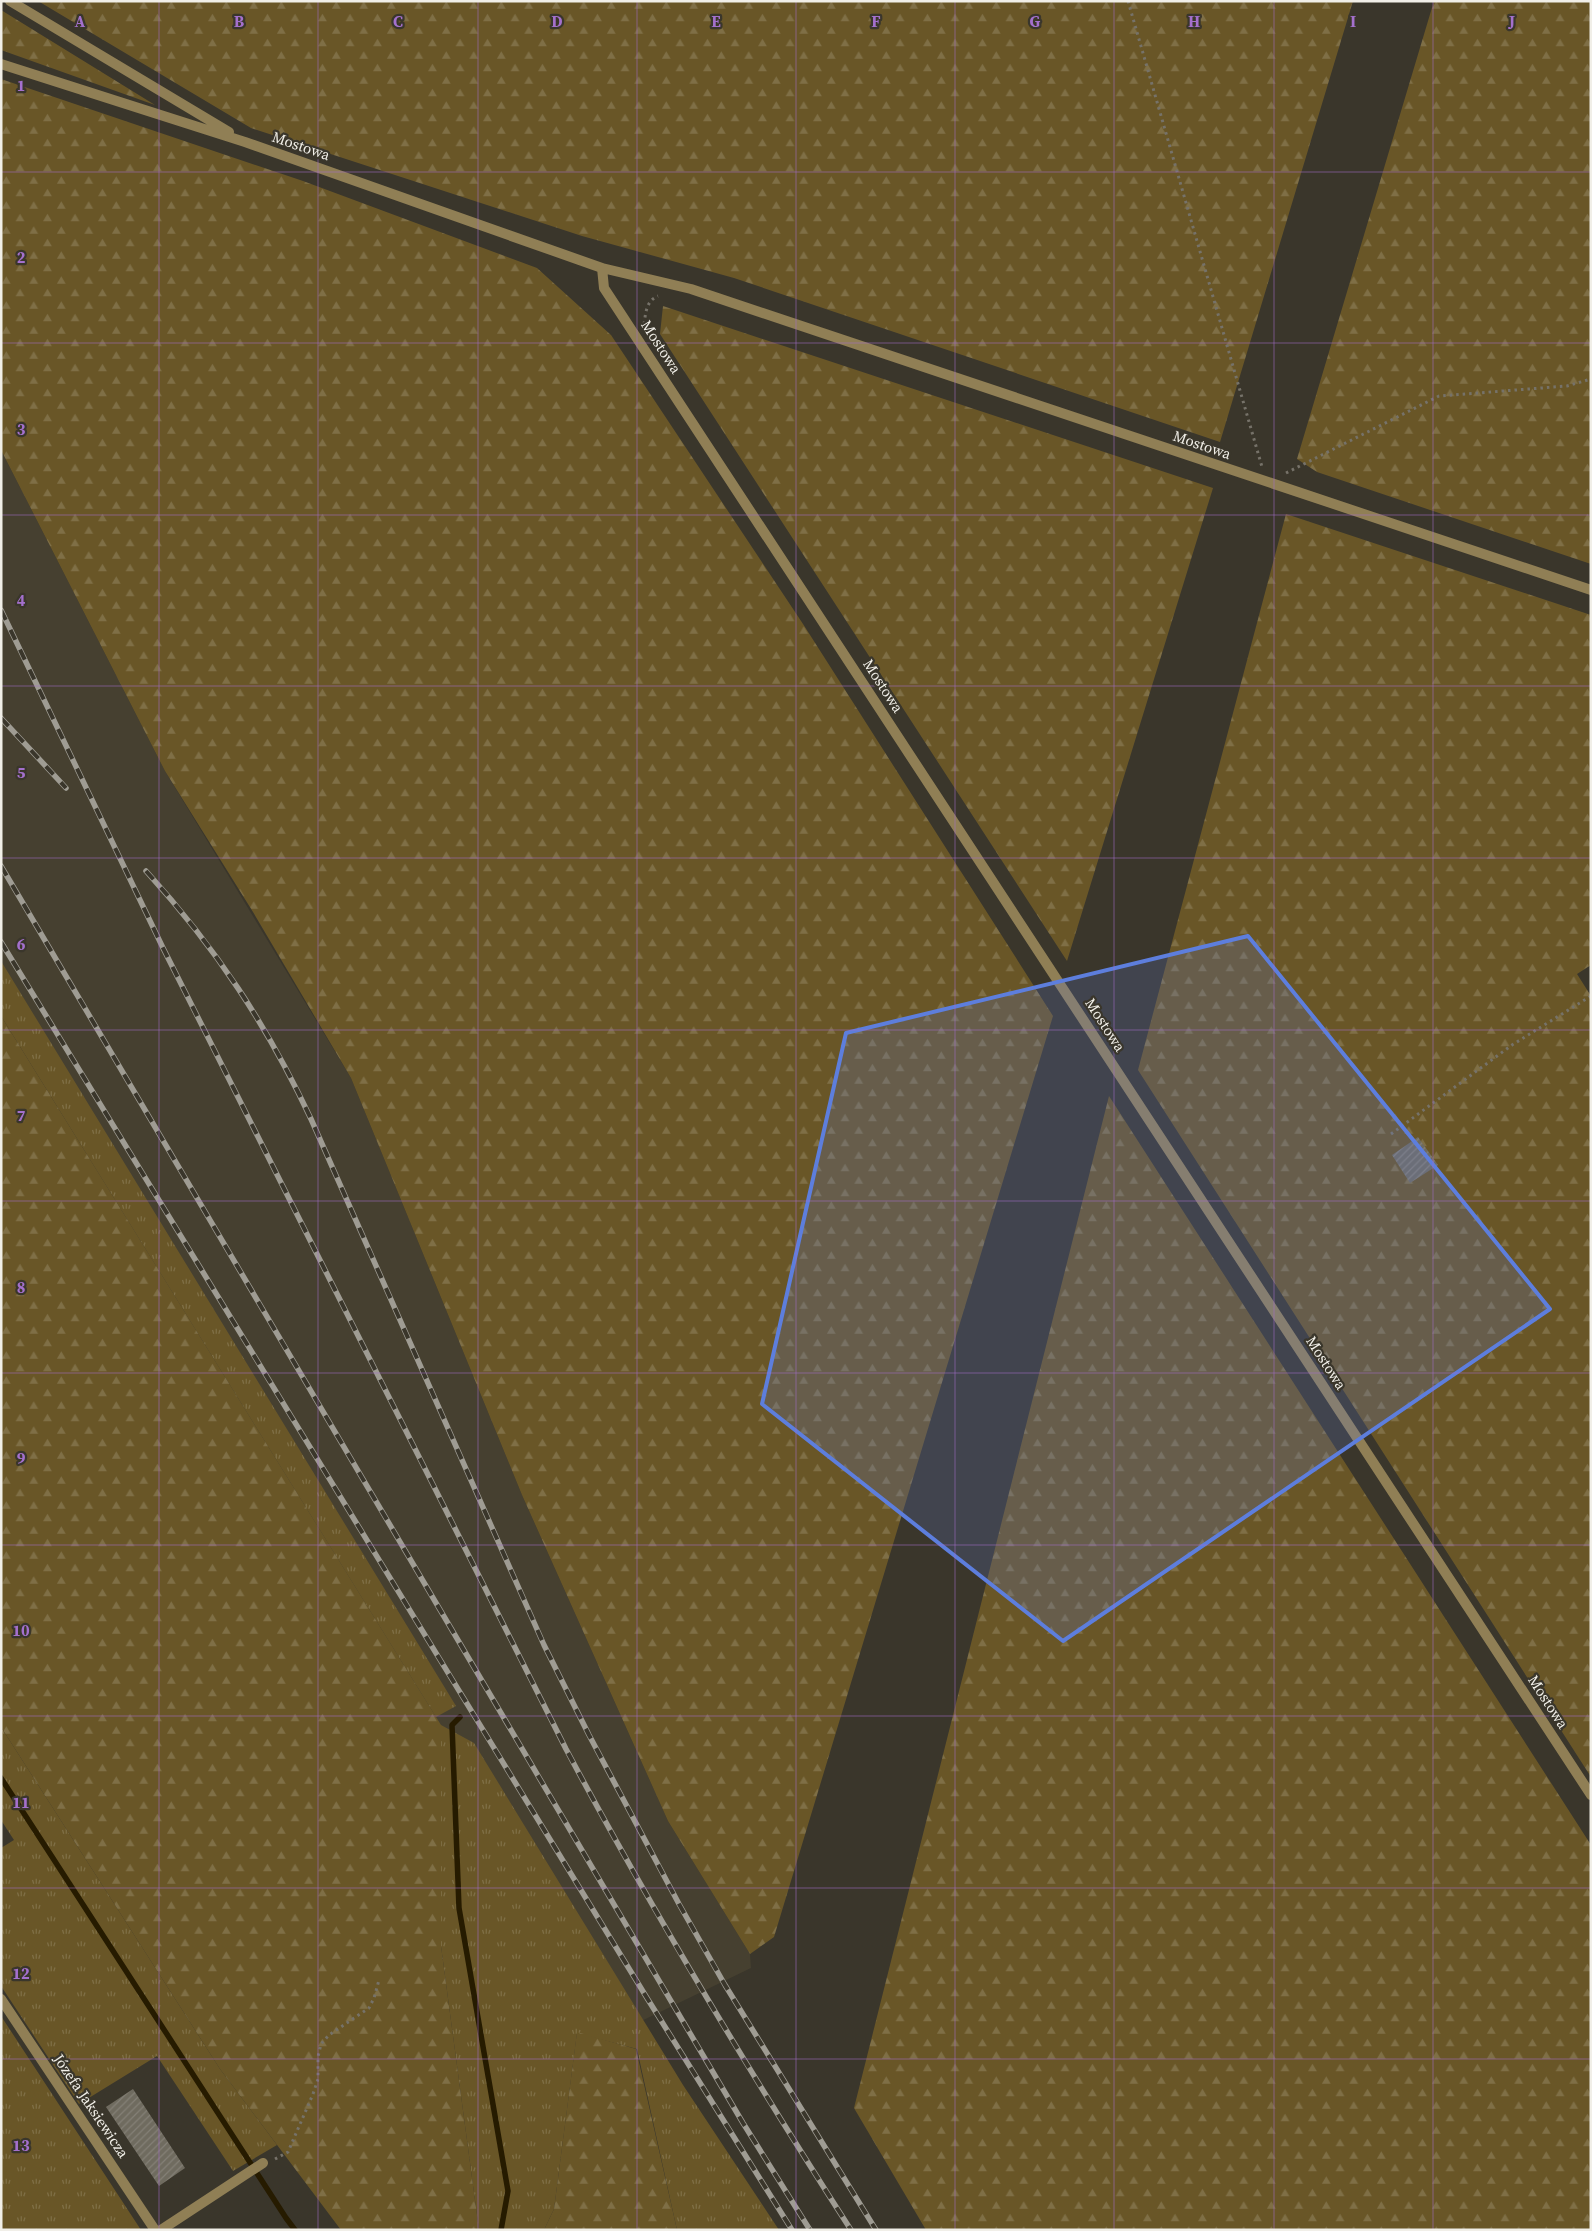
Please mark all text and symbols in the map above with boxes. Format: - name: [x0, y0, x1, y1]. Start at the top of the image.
- text: A: [75, 10, 86, 32]
- text: B: [234, 10, 245, 32]
- text: C: [393, 10, 403, 32]
- text: D: [551, 10, 563, 32]
- text: E: [711, 10, 721, 32]
- text: F: [871, 10, 881, 32]
- text: G: [1030, 10, 1041, 32]
- text: H: [1188, 10, 1200, 32]
- text: I: [1350, 10, 1356, 32]
- text: J: [1508, 10, 1515, 32]
- text: 1: [17, 74, 25, 96]
- street label: Mostowa: [269, 126, 333, 165]
- text: 2: [17, 246, 26, 268]
- street label: Mostowa: [636, 316, 687, 378]
- text: 3: [17, 418, 26, 440]
- street label: Mostowa: [1170, 425, 1234, 464]
- text: 4: [17, 589, 26, 611]
- street label: Mostowa: [858, 655, 909, 717]
- text: 5: [17, 761, 26, 783]
- text: 6: [17, 933, 26, 955]
- street label: Mostowa: [1080, 994, 1131, 1056]
- text: 7: [17, 1104, 26, 1126]
- text: 8: [17, 1276, 25, 1298]
- street label: Mostowa: [1301, 1332, 1352, 1394]
- text: 9: [17, 1447, 26, 1469]
- text: 10: [12, 1619, 30, 1641]
- street label: Mostowa: [1523, 1671, 1574, 1733]
- text: 11: [12, 1791, 30, 1813]
- text: 12: [12, 1962, 30, 1984]
- street label: Józefa Jaksiewicza: [48, 2049, 134, 2162]
- text: 13: [12, 2134, 30, 2156]

